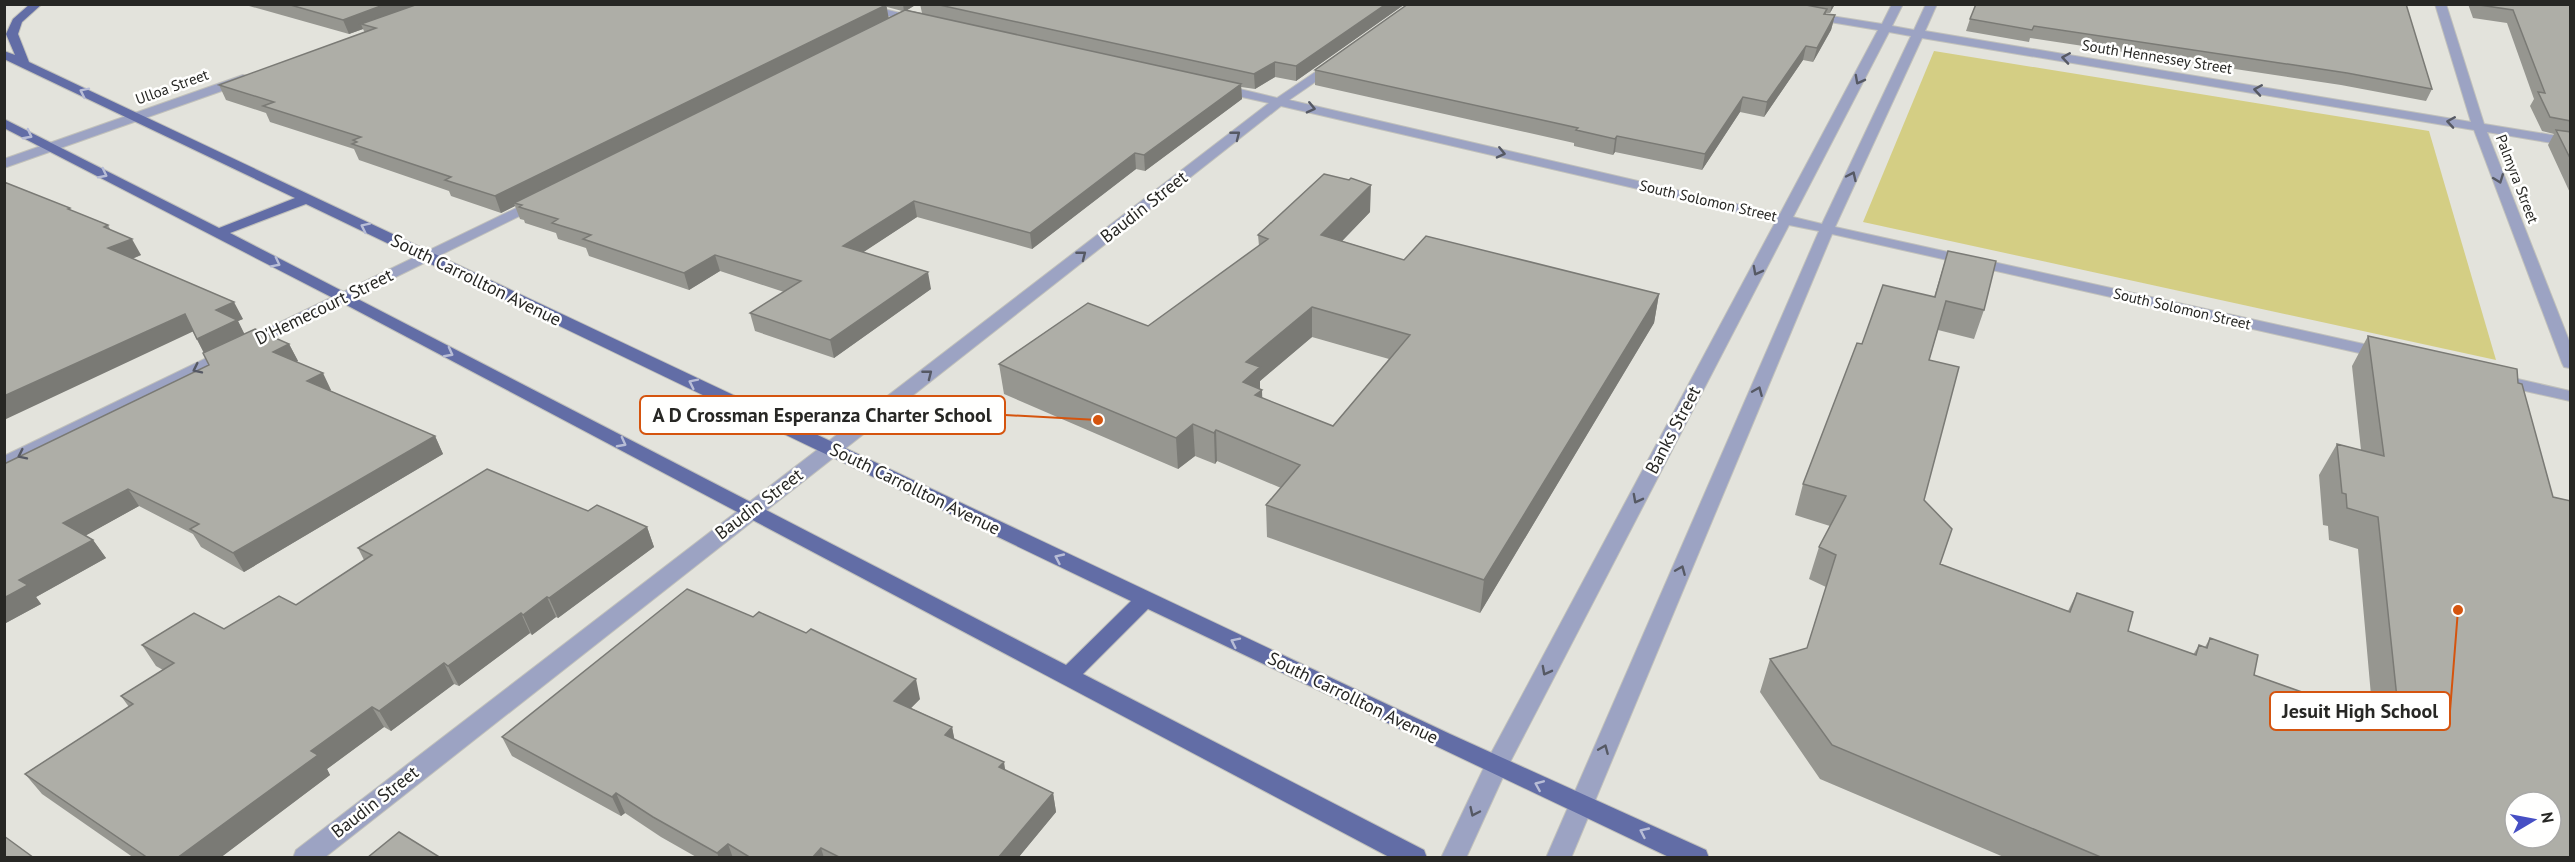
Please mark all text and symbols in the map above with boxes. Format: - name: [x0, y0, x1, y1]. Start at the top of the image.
- street label: South Hennessey Street: [2081, 35, 2234, 78]
- one-way arrow: [2061, 52, 2071, 65]
- street label: Ulloa Street: [133, 65, 211, 109]
- one-way arrow: [1855, 74, 1866, 84]
- one-way arrow: [2254, 84, 2264, 97]
- one-way arrow: [79, 88, 90, 99]
- one-way arrow: [1306, 101, 1316, 114]
- one-way arrow: [2446, 116, 2456, 129]
- one-way arrow: [21, 128, 32, 139]
- one-way arrow: [1229, 132, 1240, 143]
- street label: Palmyra Street: [2492, 132, 2543, 226]
- one-way arrow: [1496, 145, 1506, 158]
- street label: Baudin Street: [1096, 165, 1192, 248]
- one-way arrow: [97, 167, 107, 178]
- one-way arrow: [1844, 172, 1856, 183]
- one-way arrow: [2492, 173, 2504, 184]
- street label: South Solomon Street: [1637, 175, 1779, 226]
- one-way arrow: [361, 223, 372, 235]
- street label: South Carrollton Avenue: [387, 228, 565, 331]
- one-way arrow: [1075, 252, 1086, 263]
- one-way arrow: [270, 256, 281, 267]
- street label: D'Hemecourt Street: [251, 263, 396, 350]
- one-way arrow: [1753, 265, 1765, 276]
- street label: South Solomon Street: [2111, 283, 2253, 334]
- one-way arrow: [443, 346, 454, 357]
- one-way arrow: [192, 362, 203, 374]
- one-way arrow: [921, 371, 932, 382]
- one-way arrow: [688, 379, 699, 391]
- street label: Banks Street: [1640, 382, 1705, 478]
- one-way arrow: [1750, 386, 1762, 397]
- callout: A D Crossman Esperanza Charter School: [640, 396, 1005, 434]
- text: A D Crossman Esperanza Charter School: [652, 402, 992, 428]
- one-way arrow: [616, 436, 626, 447]
- street label: South Carrollton Avenue: [826, 437, 1004, 540]
- one-way arrow: [17, 448, 28, 460]
- street label: Baudin Street: [710, 463, 807, 544]
- one-way arrow: [1633, 493, 1644, 503]
- one-way arrow: [1054, 553, 1065, 565]
- one-way arrow: [1674, 565, 1686, 576]
- one-way arrow: [1230, 637, 1241, 649]
- street label: South Carrollton Avenue: [1264, 646, 1442, 749]
- one-way arrow: [1542, 665, 1553, 676]
- callout: Jesuit High School: [2270, 692, 2450, 730]
- text: Jesuit High School: [2281, 698, 2438, 724]
- one-way arrow: [1597, 745, 1609, 756]
- street label: Baudin Street: [327, 760, 423, 843]
- one-way arrow: [1534, 780, 1545, 792]
- north arrow: [2503, 790, 2563, 850]
- one-way arrow: [1470, 805, 1482, 816]
- text: N: [2537, 810, 2559, 824]
- one-way arrow: [1639, 828, 1650, 840]

